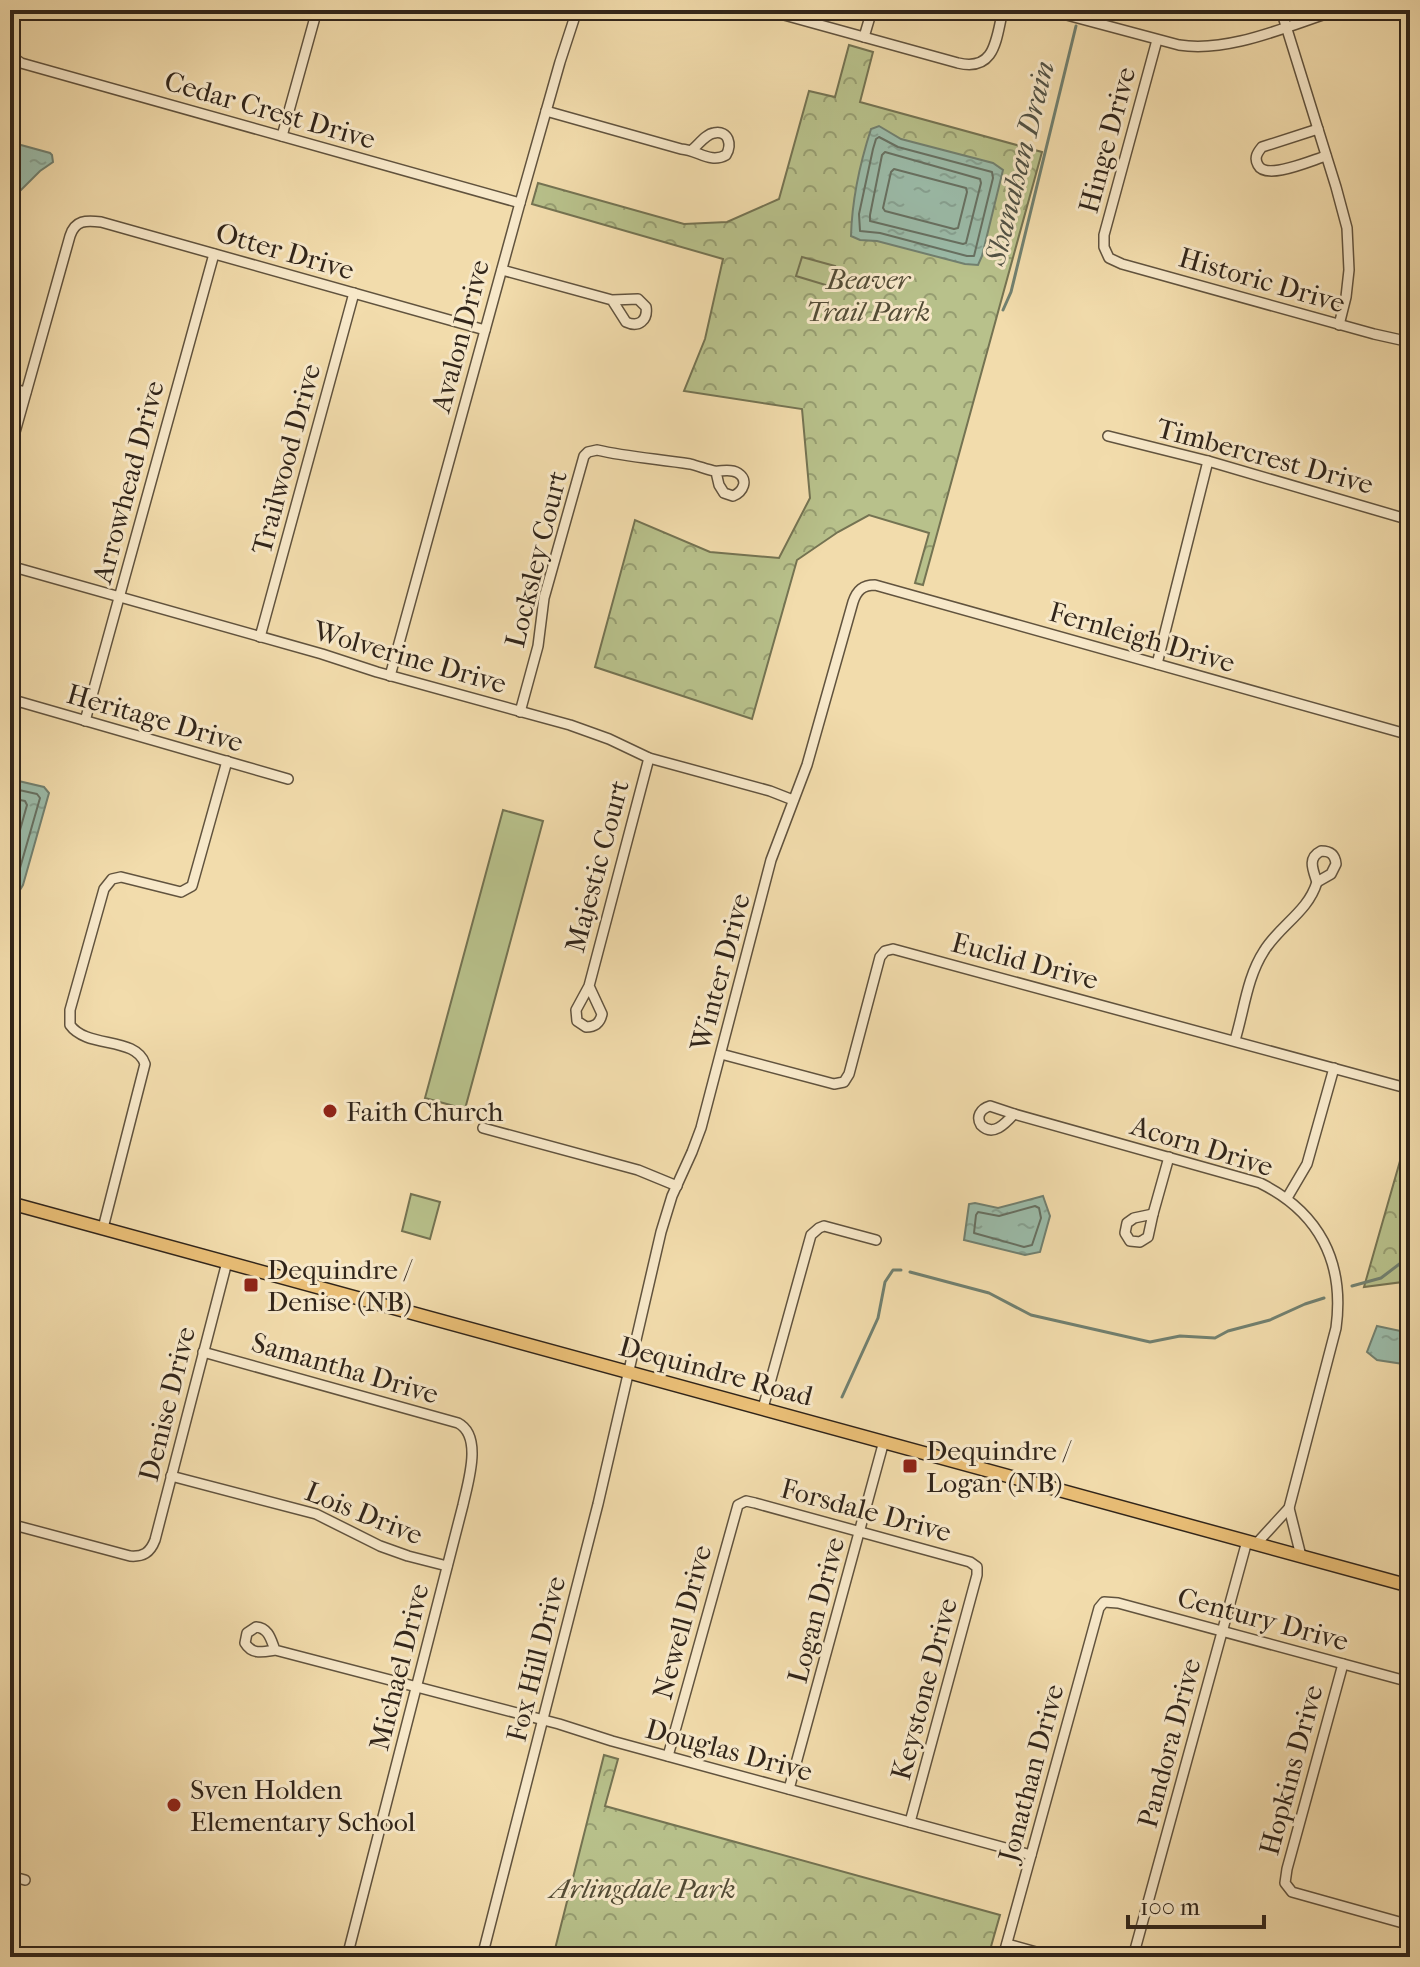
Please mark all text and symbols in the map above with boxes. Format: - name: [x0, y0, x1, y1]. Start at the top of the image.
- water label: Shanahan Drain: [977, 57, 1062, 270]
- street label: Hinge Drive: [1072, 63, 1142, 217]
- street label: Cedar Crest Drive: [161, 64, 379, 156]
- street label: Otter Drive: [212, 216, 358, 287]
- street label: Historic Drive: [1175, 241, 1349, 320]
- street label: Avalon Drive: [424, 256, 496, 417]
- park label: Beaver Trail Park: [806, 263, 930, 328]
- street label: Trailwood Drive: [245, 360, 327, 558]
- street label: Arrowhead Drive: [85, 377, 171, 588]
- street label: Timbercrest Drive: [1153, 411, 1377, 501]
- street label: Locksley Court: [498, 467, 574, 651]
- street label: Fernleigh Drive: [1045, 595, 1239, 679]
- street label: Wolverine Drive: [309, 613, 510, 700]
- street label: Heritage Drive: [63, 677, 247, 759]
- street label: Majestic Court: [558, 776, 636, 956]
- street label: Winter Drive: [683, 889, 757, 1055]
- street label: Euclid Drive: [948, 926, 1102, 996]
- place label: Faith Church: [346, 1095, 504, 1128]
- marker: Faith Church: [321, 1102, 339, 1120]
- street label: Acorn Drive: [1126, 1108, 1277, 1183]
- place label: Dequindre / Denise (NB): [267, 1253, 413, 1318]
- marker: Dequindre / Denise (NB): [242, 1276, 260, 1294]
- street label: Denise Drive: [132, 1323, 202, 1485]
- street label: Samantha Drive: [248, 1326, 442, 1410]
- street label: Dequindre Road: [616, 1329, 817, 1413]
- place label: Dequindre / Logan (NB): [926, 1434, 1072, 1499]
- marker: Dequindre / Logan (NB): [901, 1457, 919, 1475]
- street label: Forsdale Drive: [777, 1471, 955, 1549]
- street label: Lois Drive: [300, 1474, 428, 1552]
- street label: Logan Drive: [781, 1533, 851, 1687]
- street label: Newell Drive: [646, 1541, 718, 1703]
- street label: Fox Hill Drive: [499, 1573, 573, 1745]
- street label: Michael Drive: [362, 1580, 436, 1754]
- street label: Century Drive: [1174, 1580, 1352, 1658]
- street label: Keystone Drive: [884, 1594, 964, 1784]
- street label: Pandora Drive: [1131, 1654, 1208, 1831]
- street label: Jonathan Drive: [991, 1680, 1071, 1867]
- street label: Hopkins Drive: [1252, 1681, 1330, 1859]
- street label: Douglas Drive: [642, 1712, 816, 1788]
- place label: Sven Holden Elementary School: [190, 1773, 416, 1838]
- marker: Sven Holden Elementary School: [165, 1796, 183, 1814]
- park label: Arlingdale Park: [547, 1872, 736, 1905]
- scale bar: [1128, 1879, 1264, 1929]
- text: 100 m: [1140, 1893, 1200, 1921]

